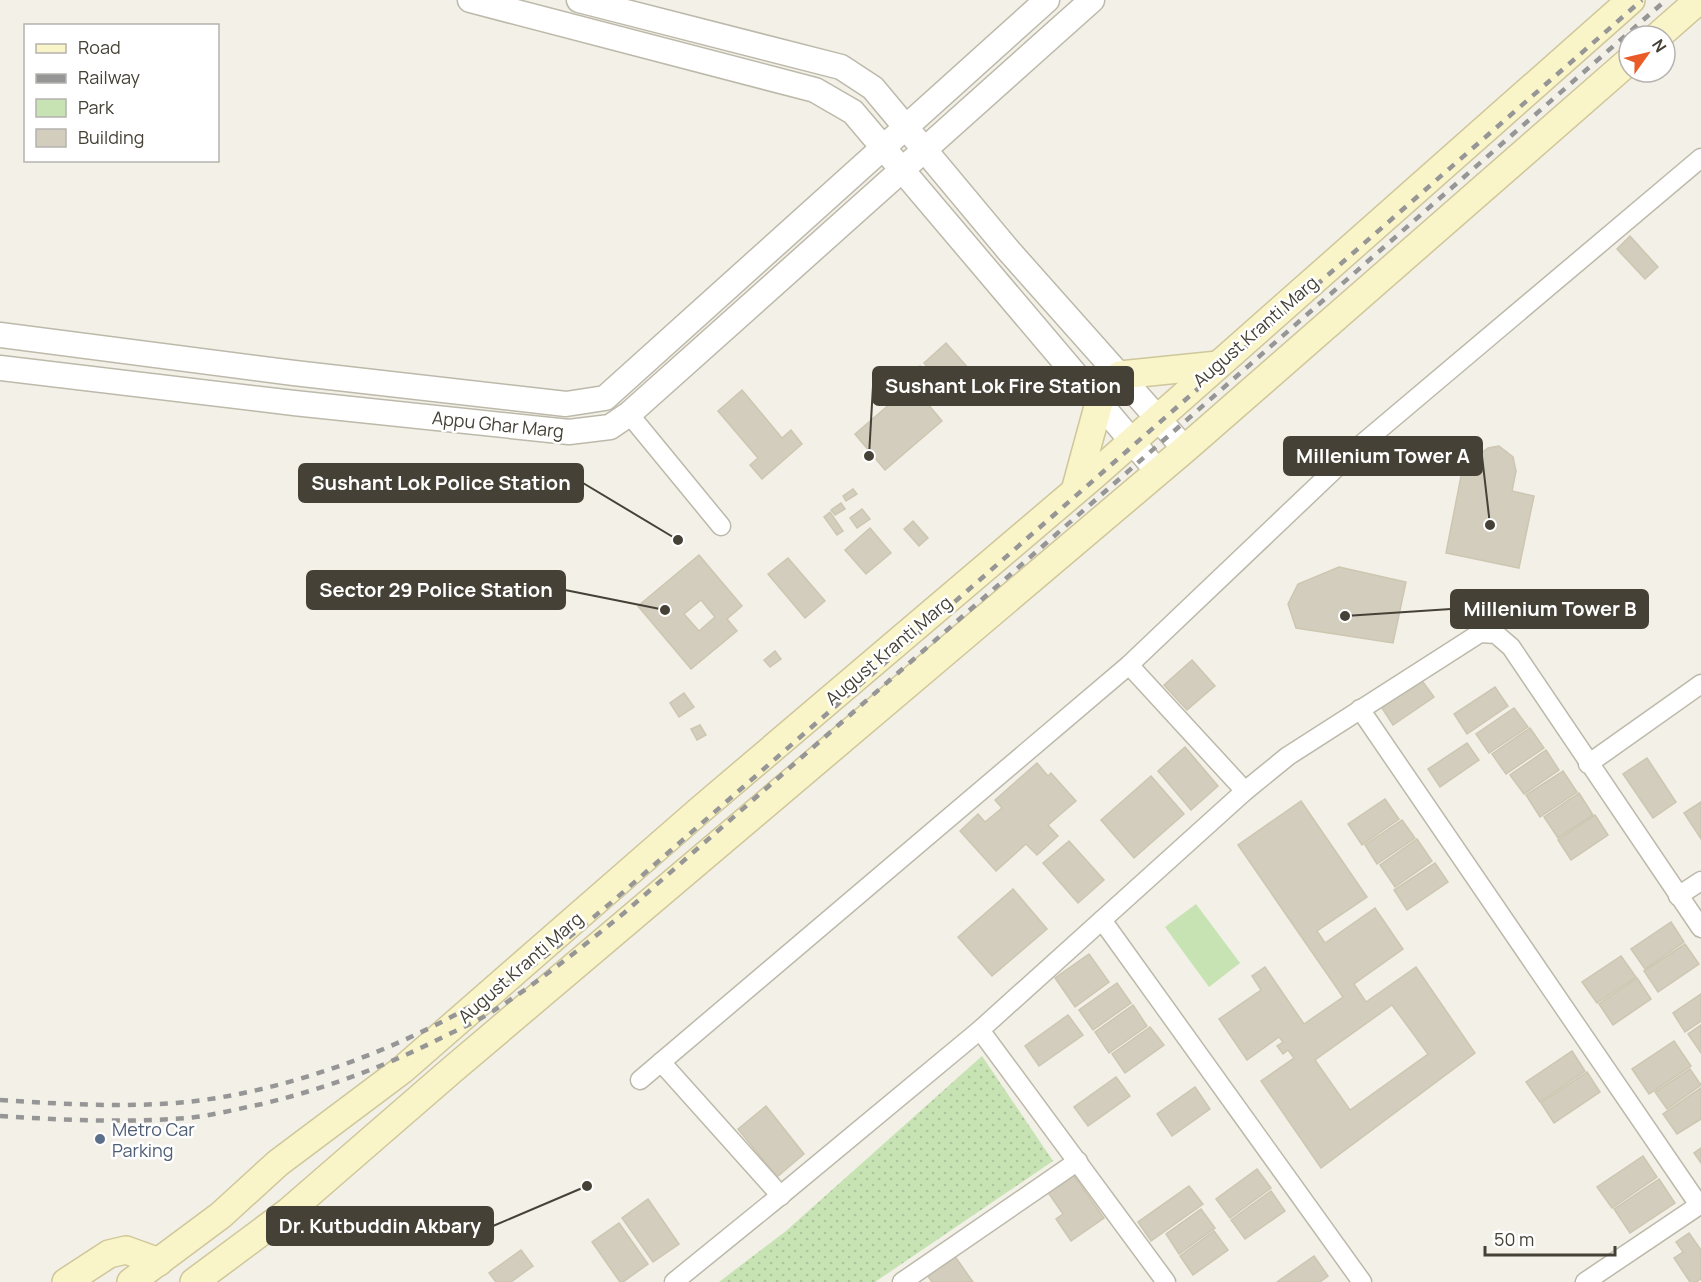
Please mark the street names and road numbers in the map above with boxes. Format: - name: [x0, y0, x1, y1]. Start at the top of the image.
- street label: August Kranti Marg: [1187, 270, 1323, 392]
- street label: Appu Ghar Marg: [431, 405, 565, 443]
- street label: August Kranti Marg: [820, 590, 956, 710]
- street label: August Kranti Marg: [452, 906, 588, 1028]

